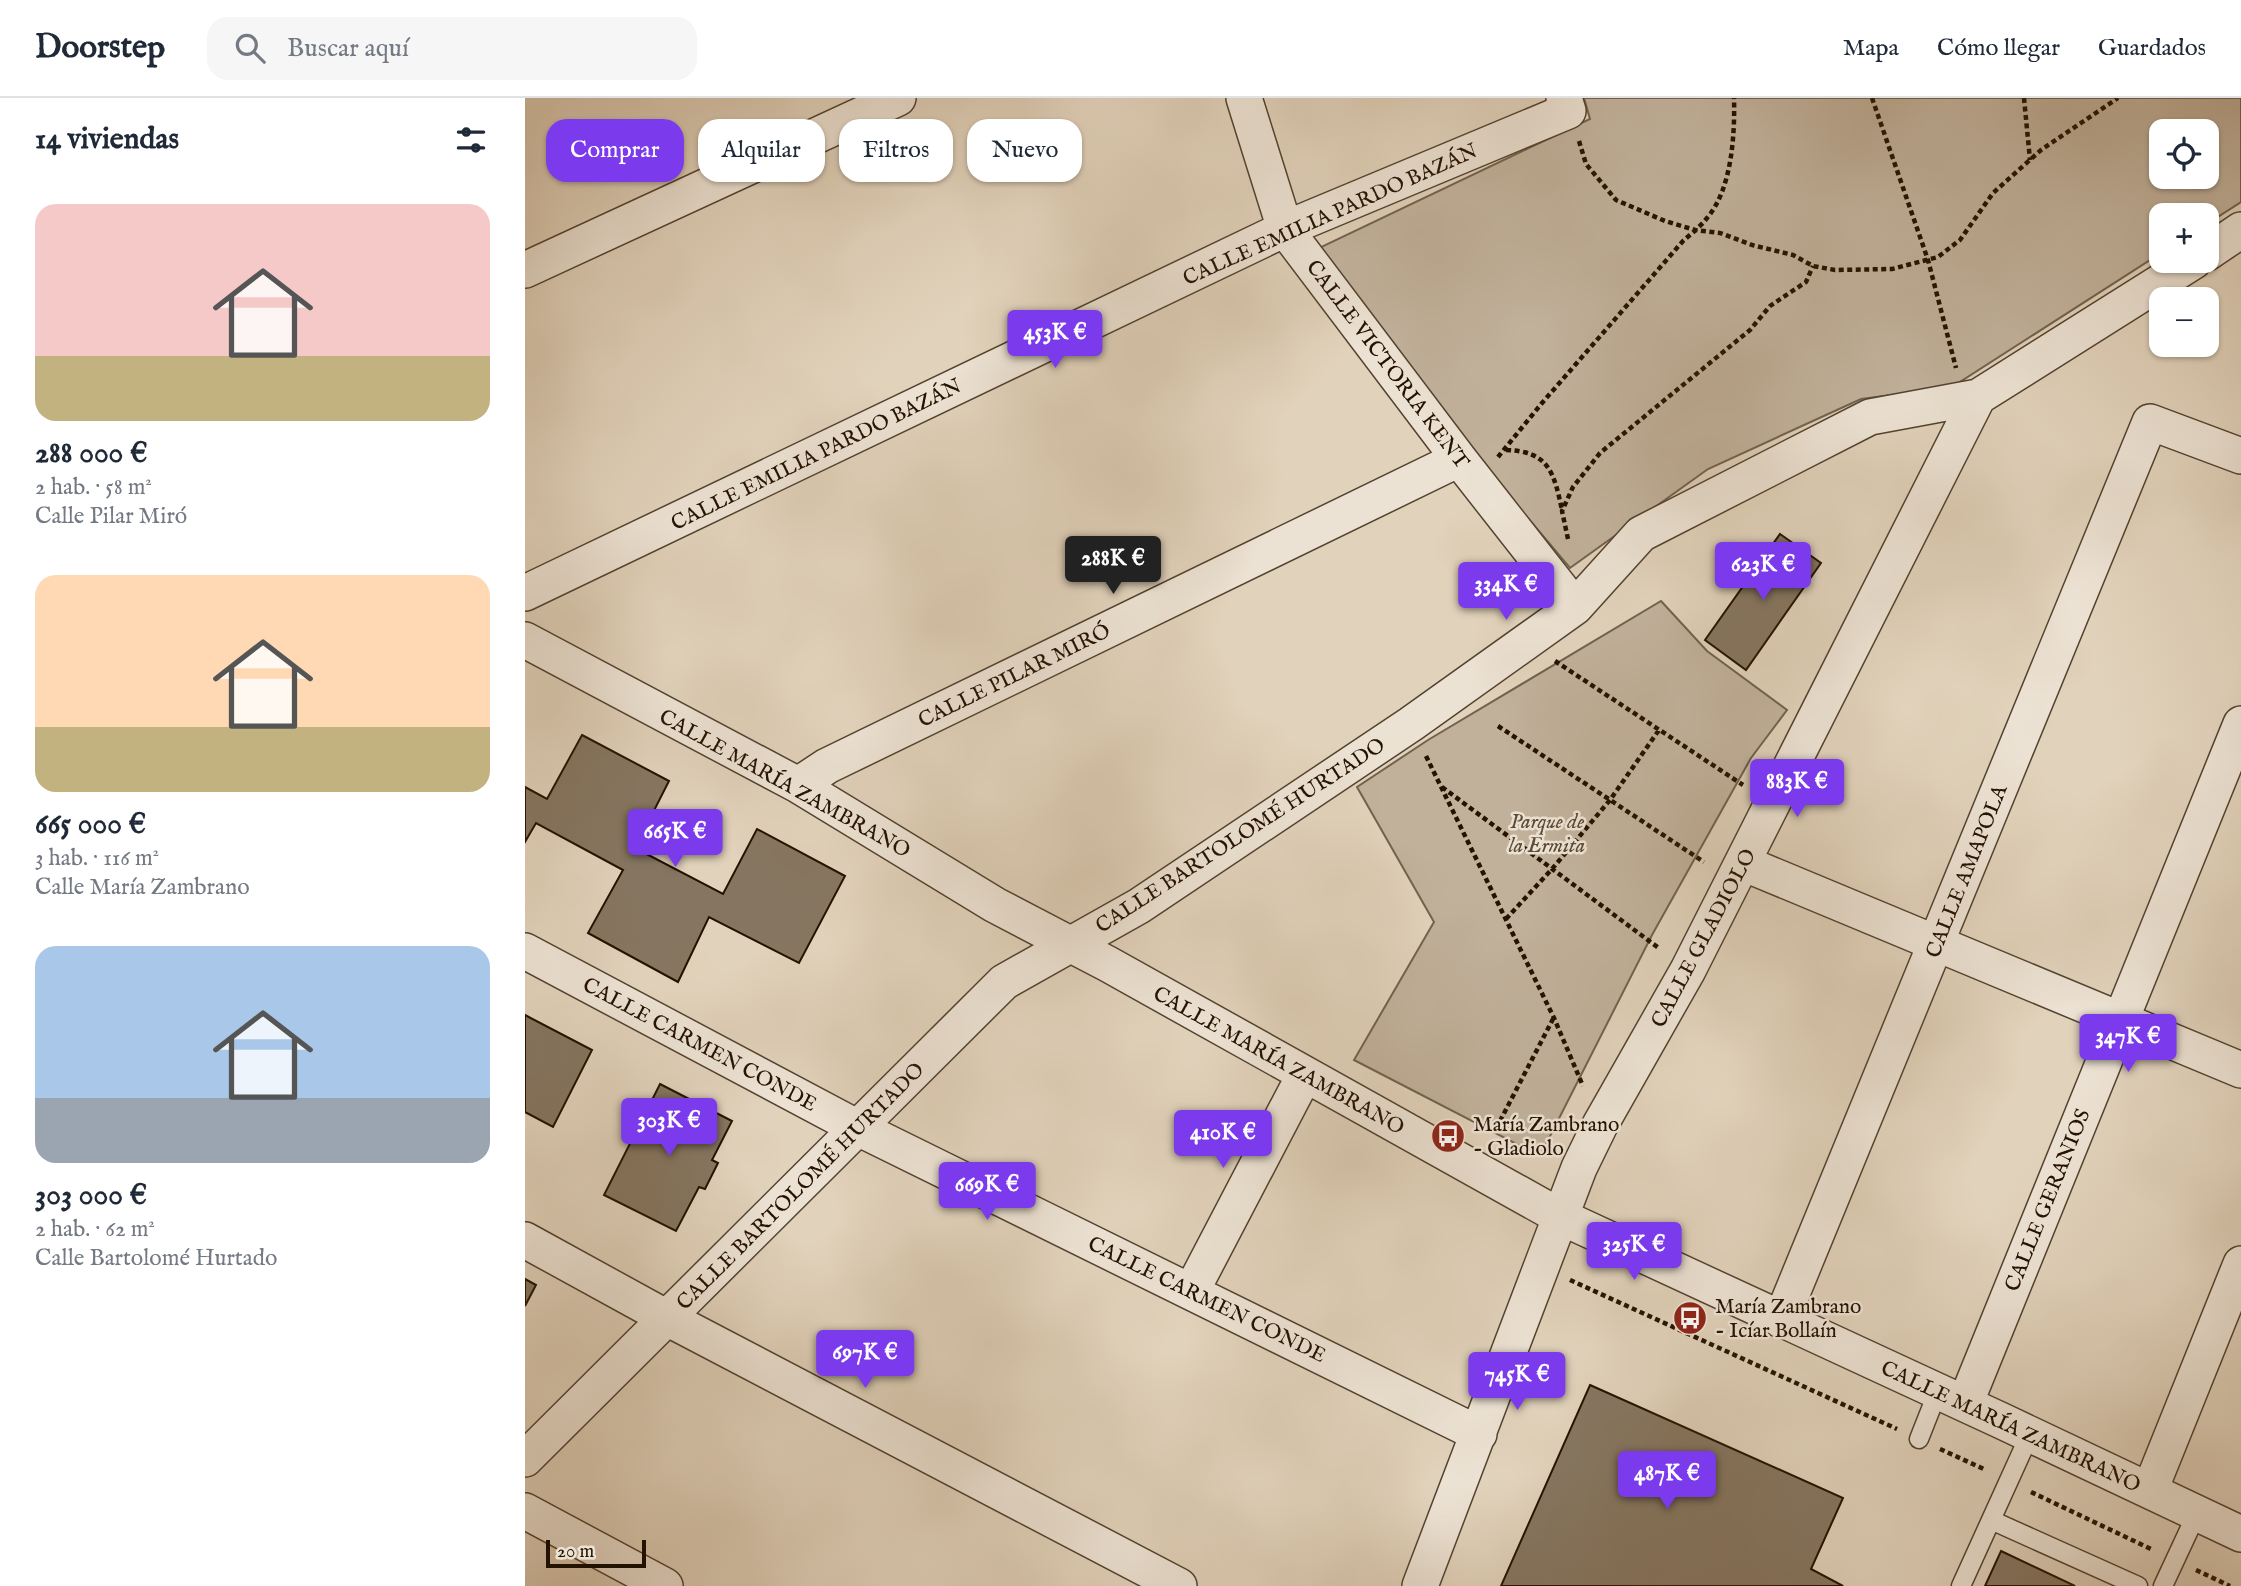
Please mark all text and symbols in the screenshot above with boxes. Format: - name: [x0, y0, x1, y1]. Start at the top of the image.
- search box: [207, 17, 697, 80]
- text: Doorstep: [35, 27, 165, 69]
- icon: search: [231, 29, 269, 67]
- text: Buscar aquí: [287, 32, 409, 65]
- text: Mapa: [1843, 33, 1899, 64]
- text: Cómo llegar: [1937, 33, 2060, 64]
- text: Guardados: [2098, 33, 2206, 64]
- chip: Comprar: [546, 119, 684, 182]
- chip: Alquilar: [698, 119, 825, 182]
- chip: Filtros: [839, 119, 953, 182]
- chip: Nuevo: [967, 119, 1082, 182]
- map controls: [2149, 119, 2219, 357]
- button: locate: [2149, 119, 2219, 189]
- text: 14 viviendas: [35, 121, 179, 159]
- icon: filters: [452, 121, 490, 159]
- street label: CALLE EMILIA PARDO BAZÁN: [1179, 137, 1482, 293]
- button: +: [2149, 203, 2219, 273]
- icon: home: [200, 250, 326, 376]
- street label: CALLE VICTORIA KENT: [1299, 255, 1475, 475]
- button: −: [2149, 287, 2219, 357]
- pin: 453K €: [998, 310, 1112, 370]
- text: 453K €: [1023, 318, 1087, 347]
- street label: CALLE EMILIA PARDO BAZÁN: [667, 372, 966, 538]
- text: 288 000 €: [35, 435, 148, 473]
- text: 2 hab. · 58 m²: [35, 473, 152, 502]
- text: Calle Pilar Miró: [35, 502, 187, 531]
- pin: 288K €: [1056, 536, 1170, 596]
- pin: 623K €: [1706, 542, 1820, 602]
- text: 288K €: [1081, 544, 1145, 573]
- text: 623K €: [1731, 550, 1795, 579]
- pin: 334K €: [1449, 562, 1563, 622]
- text: 334K €: [1474, 570, 1538, 599]
- street label: CALLE PILAR MIRÓ: [914, 617, 1115, 735]
- icon: home: [200, 621, 326, 747]
- street label: CALLE MARÍA ZAMBRANO: [654, 703, 915, 865]
- street label: CALLE BARTOLOMÉ HURTADO: [1090, 732, 1391, 940]
- pin: 883K €: [1740, 760, 1854, 819]
- text: 883K €: [1766, 767, 1828, 796]
- street label: CALLE AMAPOLA: [1920, 780, 2015, 962]
- text: 665 000 €: [35, 806, 146, 844]
- park label: Parque de la Ermita: [1509, 809, 1585, 860]
- pin: 665K €: [618, 810, 732, 869]
- text: 665K €: [644, 817, 706, 846]
- text: 3 hab. · 116 m²: [35, 844, 159, 873]
- street label: CALLE GLADIOLO: [1646, 845, 1763, 1033]
- text: Calle María Zambrano: [35, 873, 250, 902]
- street label: CALLE CARMEN CONDE: [577, 972, 821, 1119]
- street label: CALLE MARÍA ZAMBRANO: [1148, 980, 1409, 1142]
- icon: home: [200, 992, 326, 1118]
- pin: 347K €: [2071, 1014, 2185, 1074]
- text: 347K €: [2095, 1022, 2161, 1051]
- street label: CALLE BARTOLOMÉ HURTADO: [671, 1057, 931, 1317]
- pin: 303K €: [612, 1098, 726, 1158]
- street label: CALLE GERANIOS: [1999, 1105, 2097, 1296]
- text: 303K €: [637, 1106, 701, 1135]
- pin: 410K €: [1166, 1110, 1280, 1170]
- place label: María Zambrano - Gladiolo: [1473, 1112, 1619, 1163]
- bus stop icon: María Zambrano - Gladiolo: [1429, 1117, 1467, 1155]
- text: 410K €: [1190, 1118, 1256, 1147]
- pin: 669K €: [930, 1162, 1044, 1222]
- text: 669K €: [955, 1170, 1019, 1199]
- text: 303 000 €: [35, 1177, 147, 1215]
- text: 2 hab. · 62 m²: [35, 1215, 155, 1244]
- pin: 325K €: [1577, 1222, 1691, 1282]
- text: 325K €: [1603, 1230, 1665, 1259]
- street label: CALLE CARMEN CONDE: [1083, 1231, 1330, 1370]
- text: Calle Bartolomé Hurtado: [35, 1244, 277, 1273]
- place label: María Zambrano - Icíar Bollaín: [1715, 1294, 1861, 1345]
- bus stop icon: María Zambrano - Icíar Bollaín: [1671, 1299, 1709, 1337]
- pin: 697K €: [808, 1330, 922, 1390]
- text: 697K €: [832, 1338, 898, 1367]
- pin: 745K €: [1460, 1352, 1574, 1412]
- street label: CALLE MARÍA ZAMBRANO: [1876, 1354, 2145, 1499]
- text: 745K €: [1484, 1360, 1550, 1389]
- pin: 487K €: [1610, 1452, 1724, 1511]
- text: 487K €: [1634, 1459, 1700, 1488]
- scale bar: [546, 1537, 646, 1569]
- text: 20 m: [557, 1540, 594, 1564]

